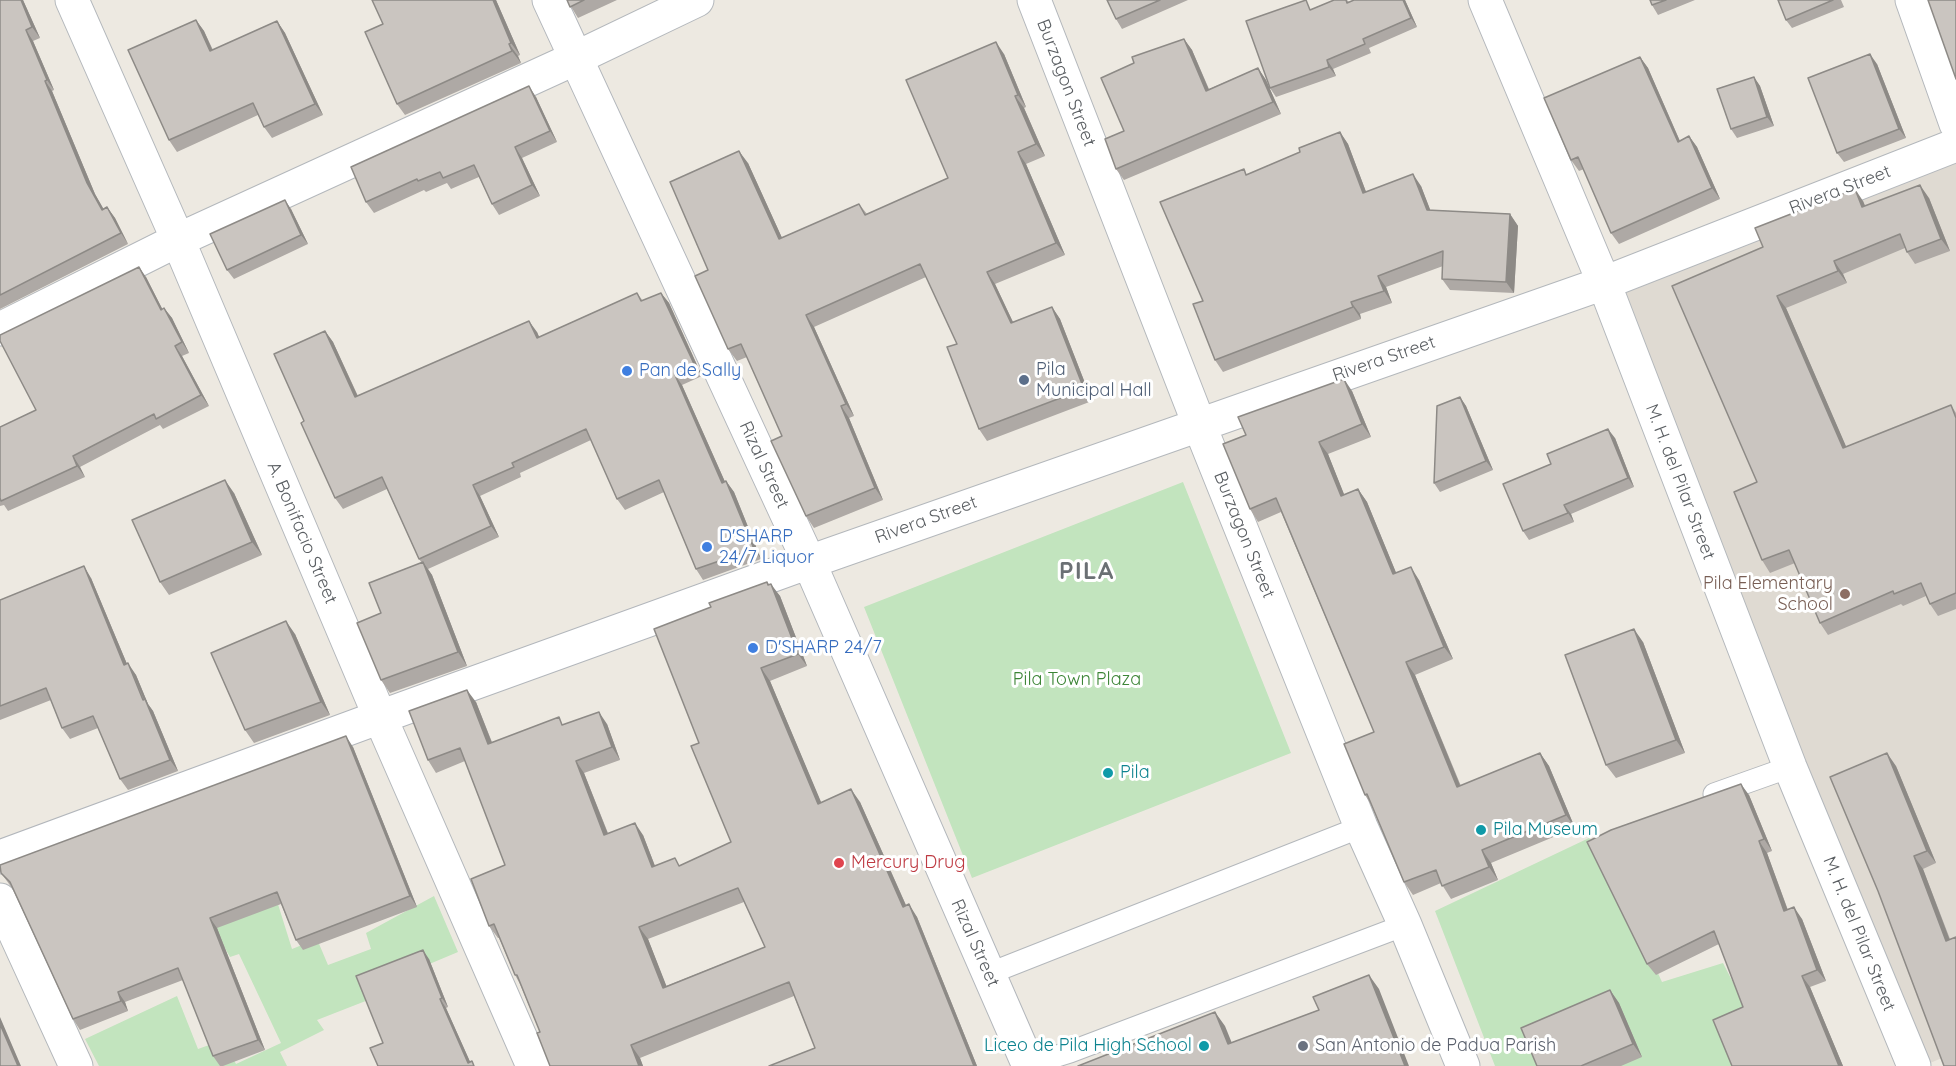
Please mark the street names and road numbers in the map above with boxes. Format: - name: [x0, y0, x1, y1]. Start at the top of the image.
- street label: Burzagon Street: [1032, 16, 1100, 150]
- street label: Rivera Street: [1786, 161, 1894, 219]
- street label: Rivera Street: [1330, 331, 1438, 387]
- street label: M. H. del Pilar Street: [1640, 401, 1720, 563]
- street label: Rizal Street: [734, 418, 794, 512]
- street label: A. Bonifacio Street: [262, 459, 342, 607]
- street label: Burzagon Street: [1209, 469, 1279, 601]
- street label: Rivera Street: [872, 492, 980, 548]
- street label: M. H. del Pilar Street: [1818, 853, 1900, 1015]
- street label: Rizal Street: [946, 896, 1004, 990]

